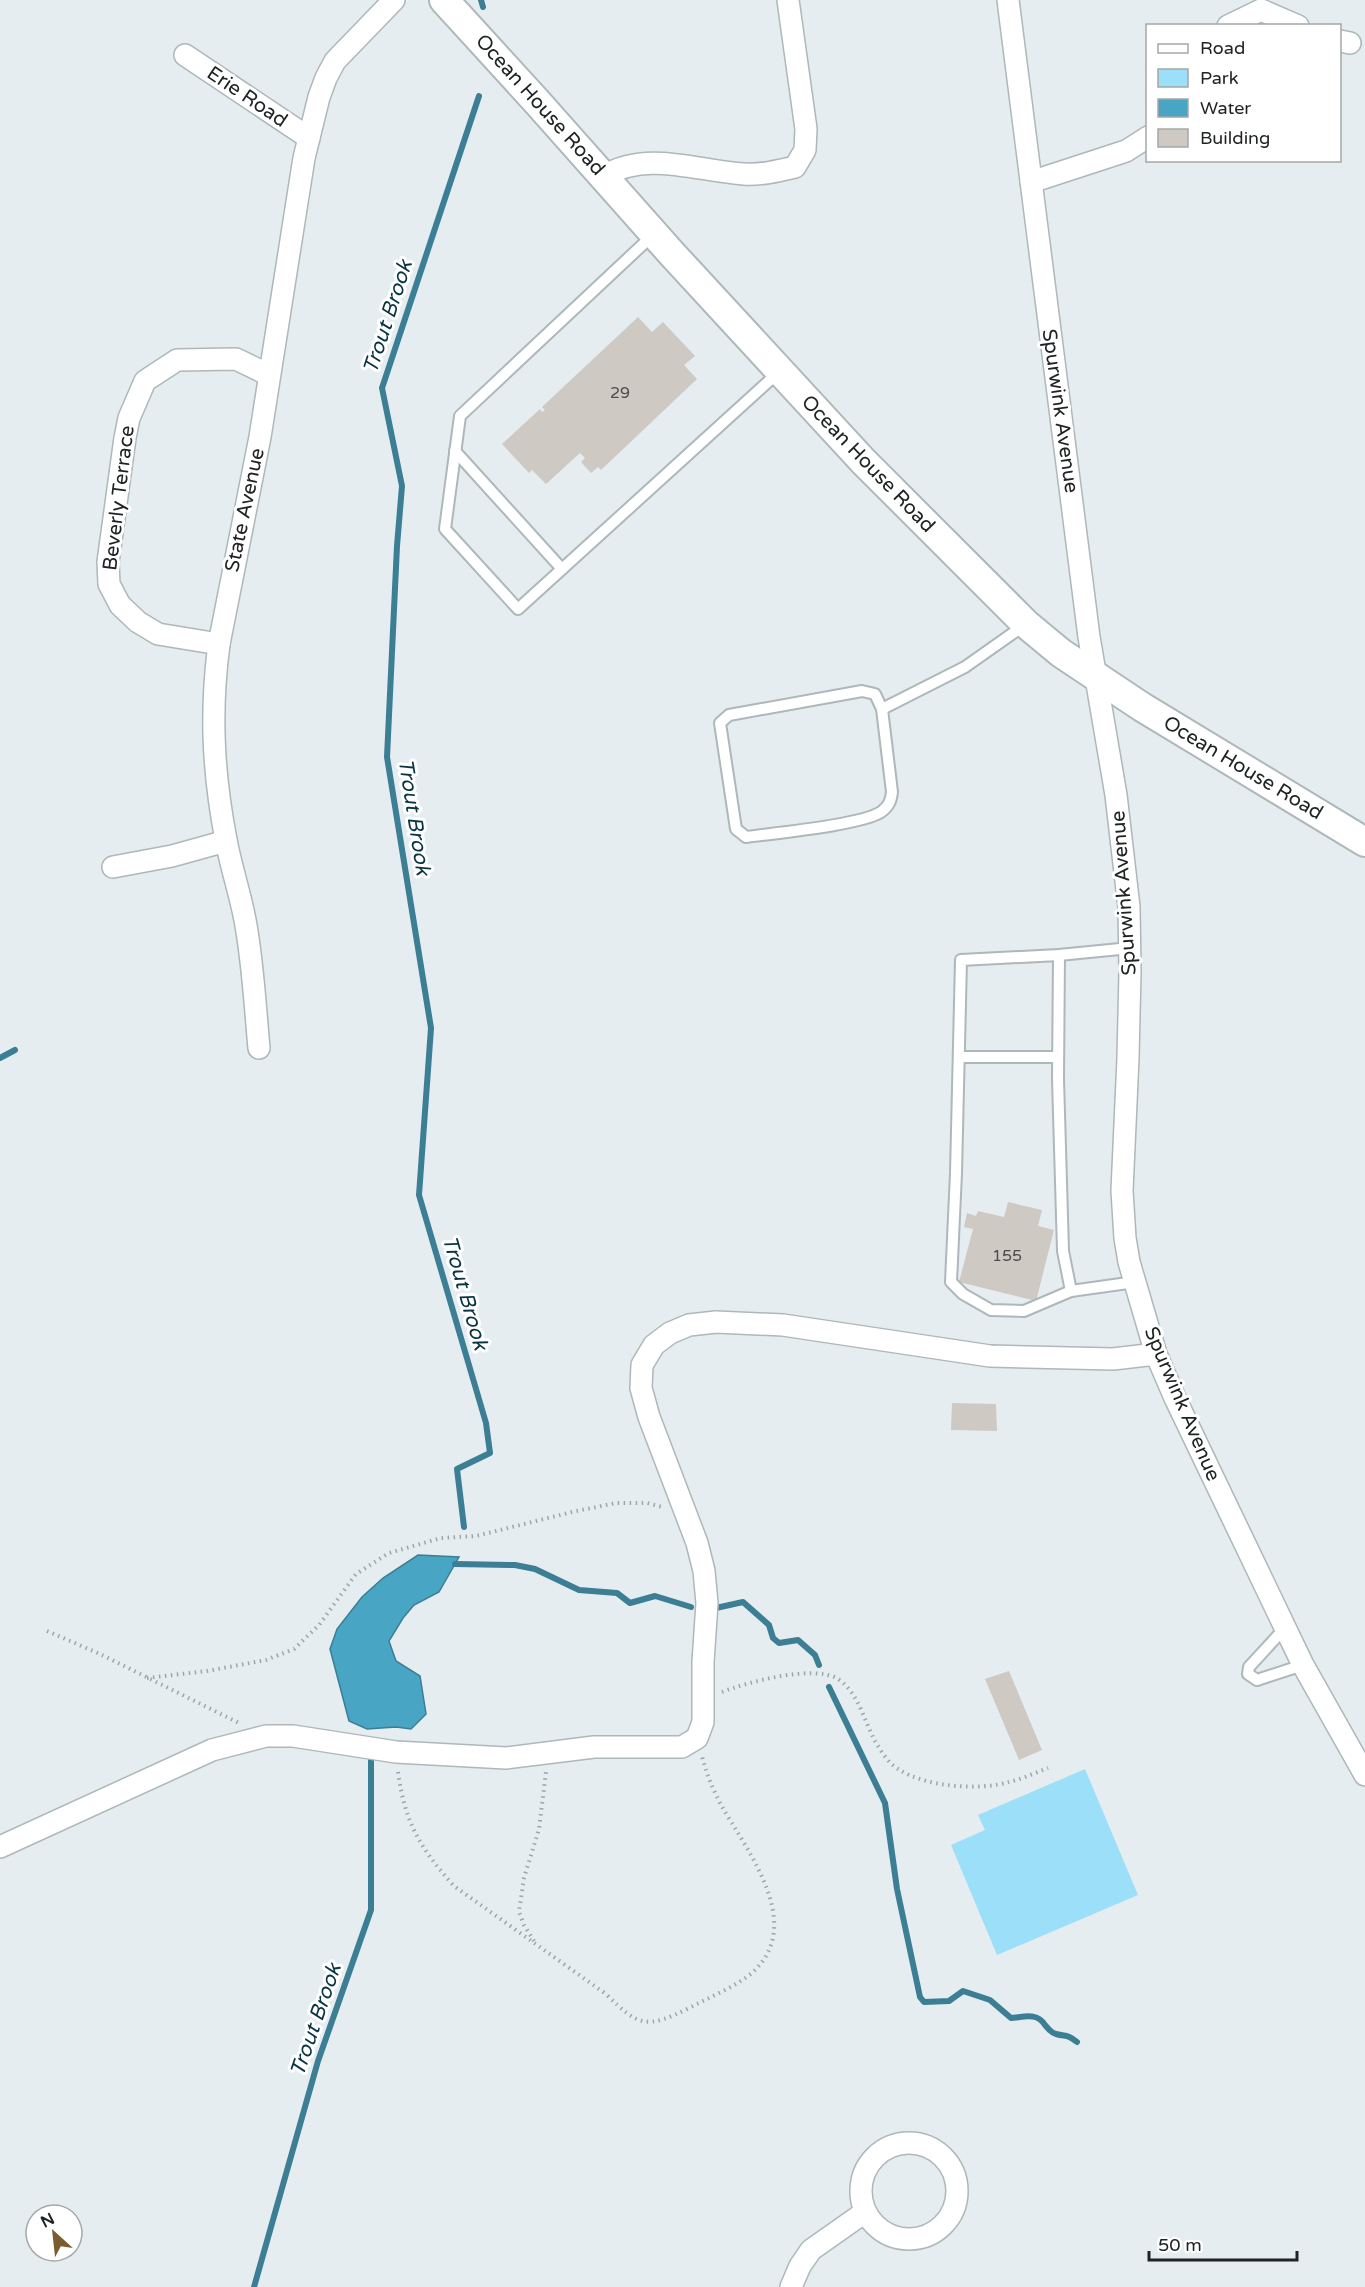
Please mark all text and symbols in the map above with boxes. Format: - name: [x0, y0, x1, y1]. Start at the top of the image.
- legend: [1146, 24, 1341, 162]
- street label: Ocean House Road: [470, 29, 610, 181]
- text: Road: [1200, 37, 1245, 59]
- street label: Erie Road: [202, 61, 292, 133]
- text: Park: [1200, 67, 1239, 89]
- text: Water: [1200, 97, 1251, 119]
- text: Building: [1200, 127, 1270, 149]
- water label: Trout Brook: [358, 256, 419, 377]
- street label: Spurwink Avenue: [1037, 327, 1083, 495]
- house number: 29: [610, 383, 630, 403]
- street label: Ocean House Road: [796, 390, 940, 538]
- street label: Beverly Terrace: [98, 424, 140, 572]
- street label: State Avenue: [220, 446, 270, 574]
- street label: Ocean House Road: [1159, 711, 1327, 825]
- water label: Trout Brook: [392, 757, 436, 878]
- street label: Spurwink Avenue: [1106, 810, 1142, 976]
- water label: Trout Brook: [437, 1233, 494, 1354]
- house number: 155: [992, 1246, 1022, 1266]
- street label: Spurwink Avenue: [1139, 1323, 1225, 1485]
- water label: Trout Brook: [285, 1959, 347, 2080]
- north arrow: [24, 2203, 84, 2263]
- text: N: [37, 2209, 58, 2232]
- scale bar: [1149, 2224, 1298, 2262]
- text: 50 m: [1158, 2234, 1202, 2256]

